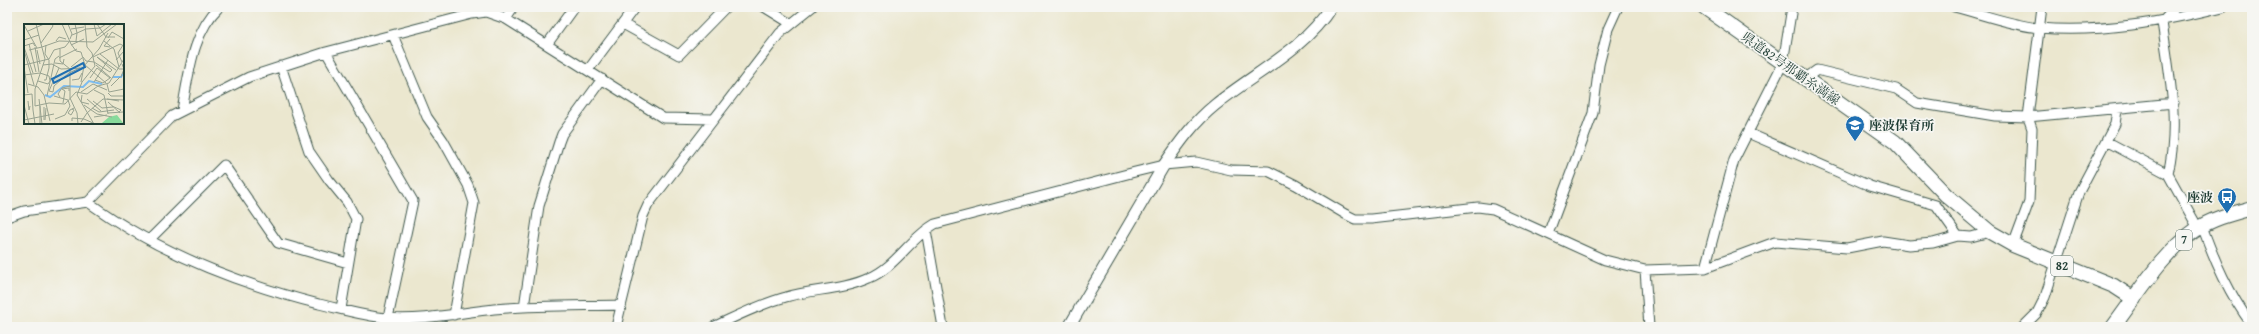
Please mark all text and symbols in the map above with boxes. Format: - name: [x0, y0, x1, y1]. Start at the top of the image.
- inset map: [24, 24, 124, 124]
- street label: 県道82号那覇糸満線: [1738, 27, 1844, 110]
- school or university icon: 座波保育所: [1844, 114, 1866, 142]
- place label: 座波保育所: [1869, 116, 1934, 135]
- bus stop icon: 座波: [2216, 186, 2238, 214]
- place label: 座波: [2187, 188, 2213, 207]
- road number: 7: [2176, 230, 2192, 250]
- road number: 82: [2051, 256, 2073, 276]

